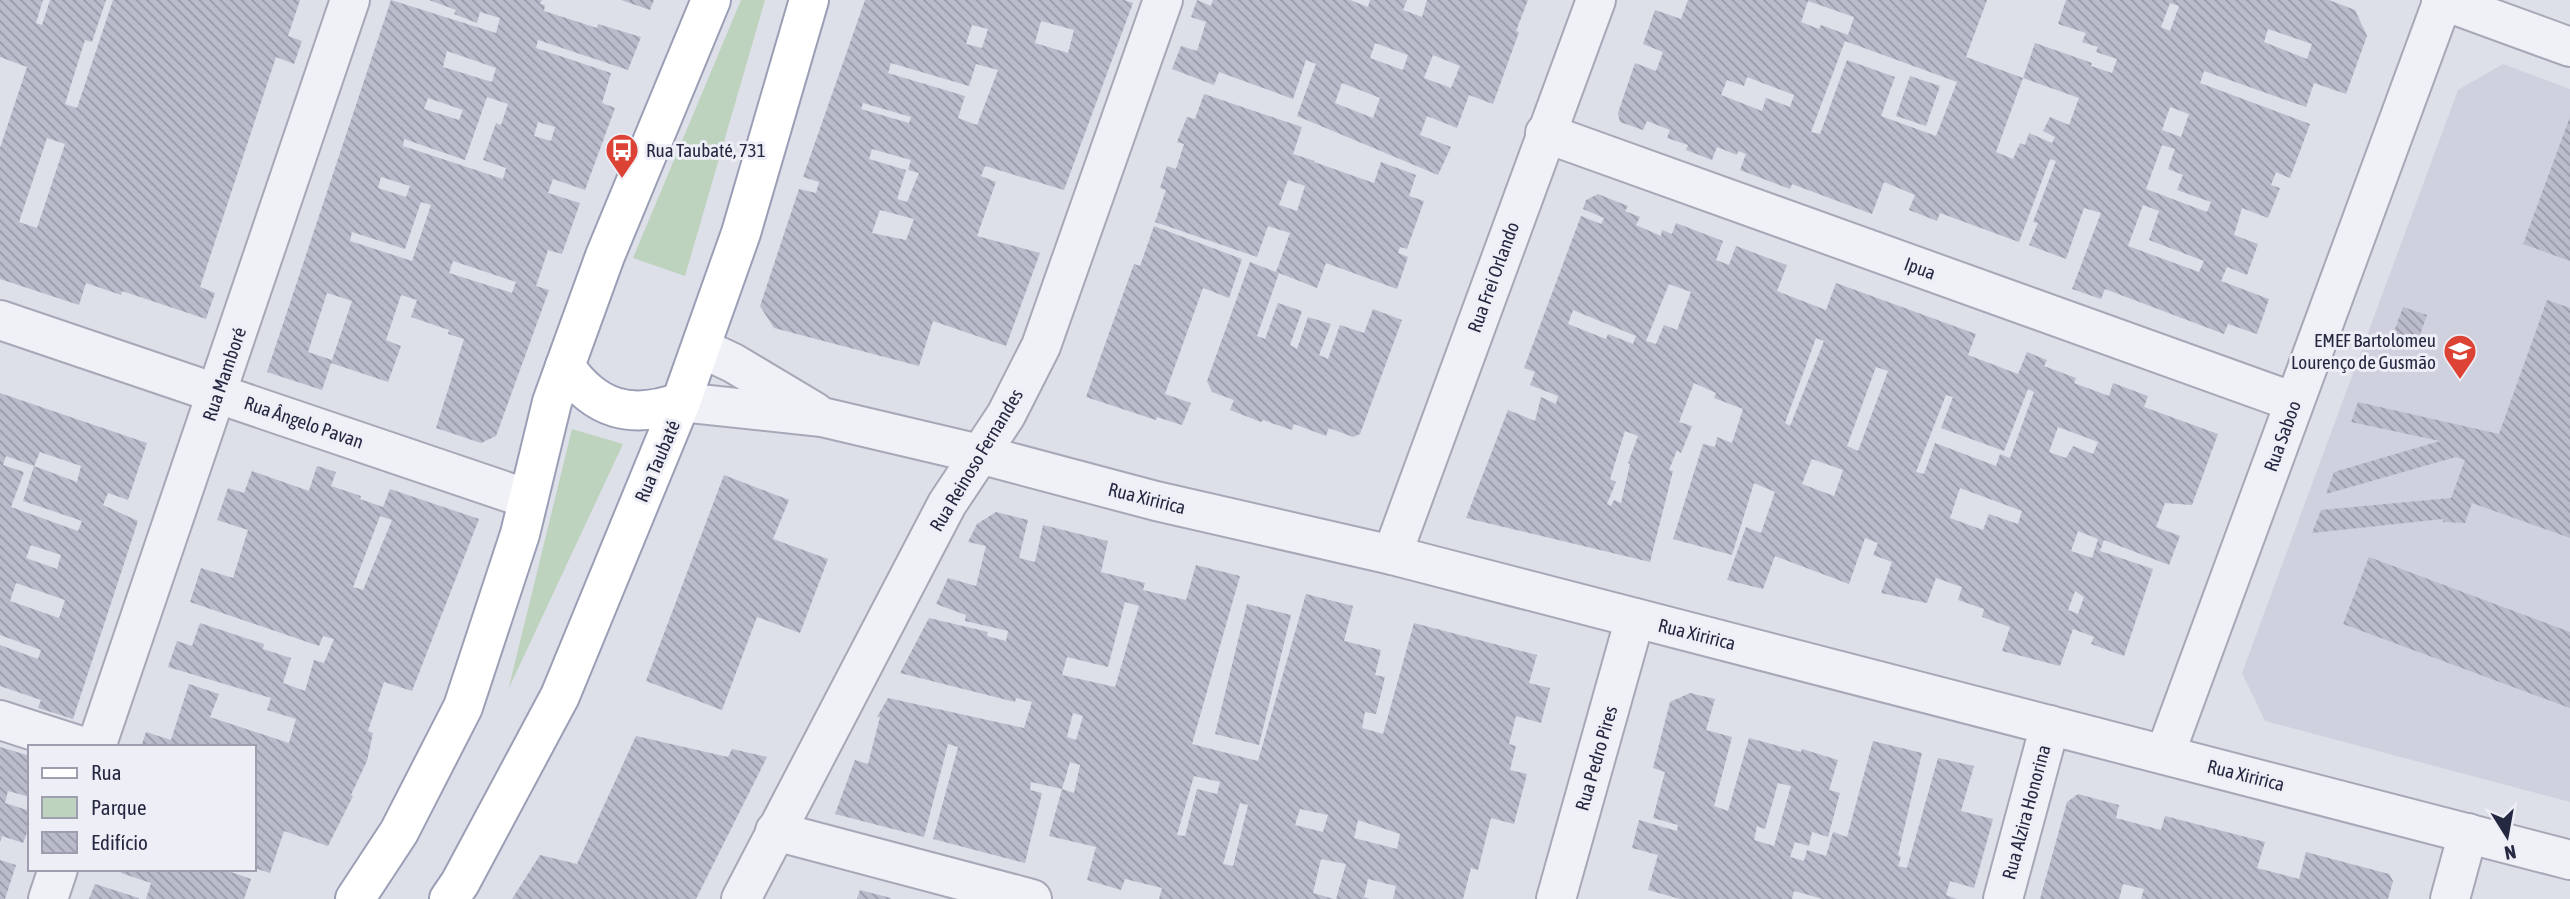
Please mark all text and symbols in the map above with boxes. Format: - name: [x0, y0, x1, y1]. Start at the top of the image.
- bus stop icon: Rua Taubaté, 731: [603, 131, 641, 180]
- place label: Rua Taubaté, 731: [646, 139, 766, 161]
- street label: Rua Frei Orlando: [1463, 219, 1523, 335]
- street label: Ipua: [1901, 252, 1939, 284]
- street label: Rua Mamboré: [198, 324, 250, 424]
- place label: EMEF Bartolomeu Lourenço de Gusmão: [2291, 329, 2436, 373]
- school or university icon: EMEF Bartolomeu Lourenço de Gusmão: [2441, 332, 2479, 381]
- street label: Rua Reinoso Fernandes: [925, 385, 1027, 535]
- street label: Rua Ângelo Pavan: [241, 391, 367, 453]
- street label: Rua Saboo: [2259, 397, 2305, 474]
- street label: Rua Taubaté: [630, 417, 684, 505]
- street label: Rua Xiririca: [1106, 478, 1188, 518]
- street label: Rua Xiririca: [1656, 614, 1738, 654]
- street label: Rua Pedro Pires: [1571, 703, 1622, 813]
- street label: Rua Alzira Honorina: [1997, 742, 2055, 882]
- legend: [28, 745, 256, 871]
- street label: Rua Xiririca: [2205, 755, 2287, 795]
- text: Rua: [91, 760, 121, 784]
- text: Parque: [91, 795, 146, 819]
- north arrow: [2472, 801, 2542, 871]
- text: Edifício: [91, 830, 148, 854]
- text: N: [2503, 841, 2518, 865]

